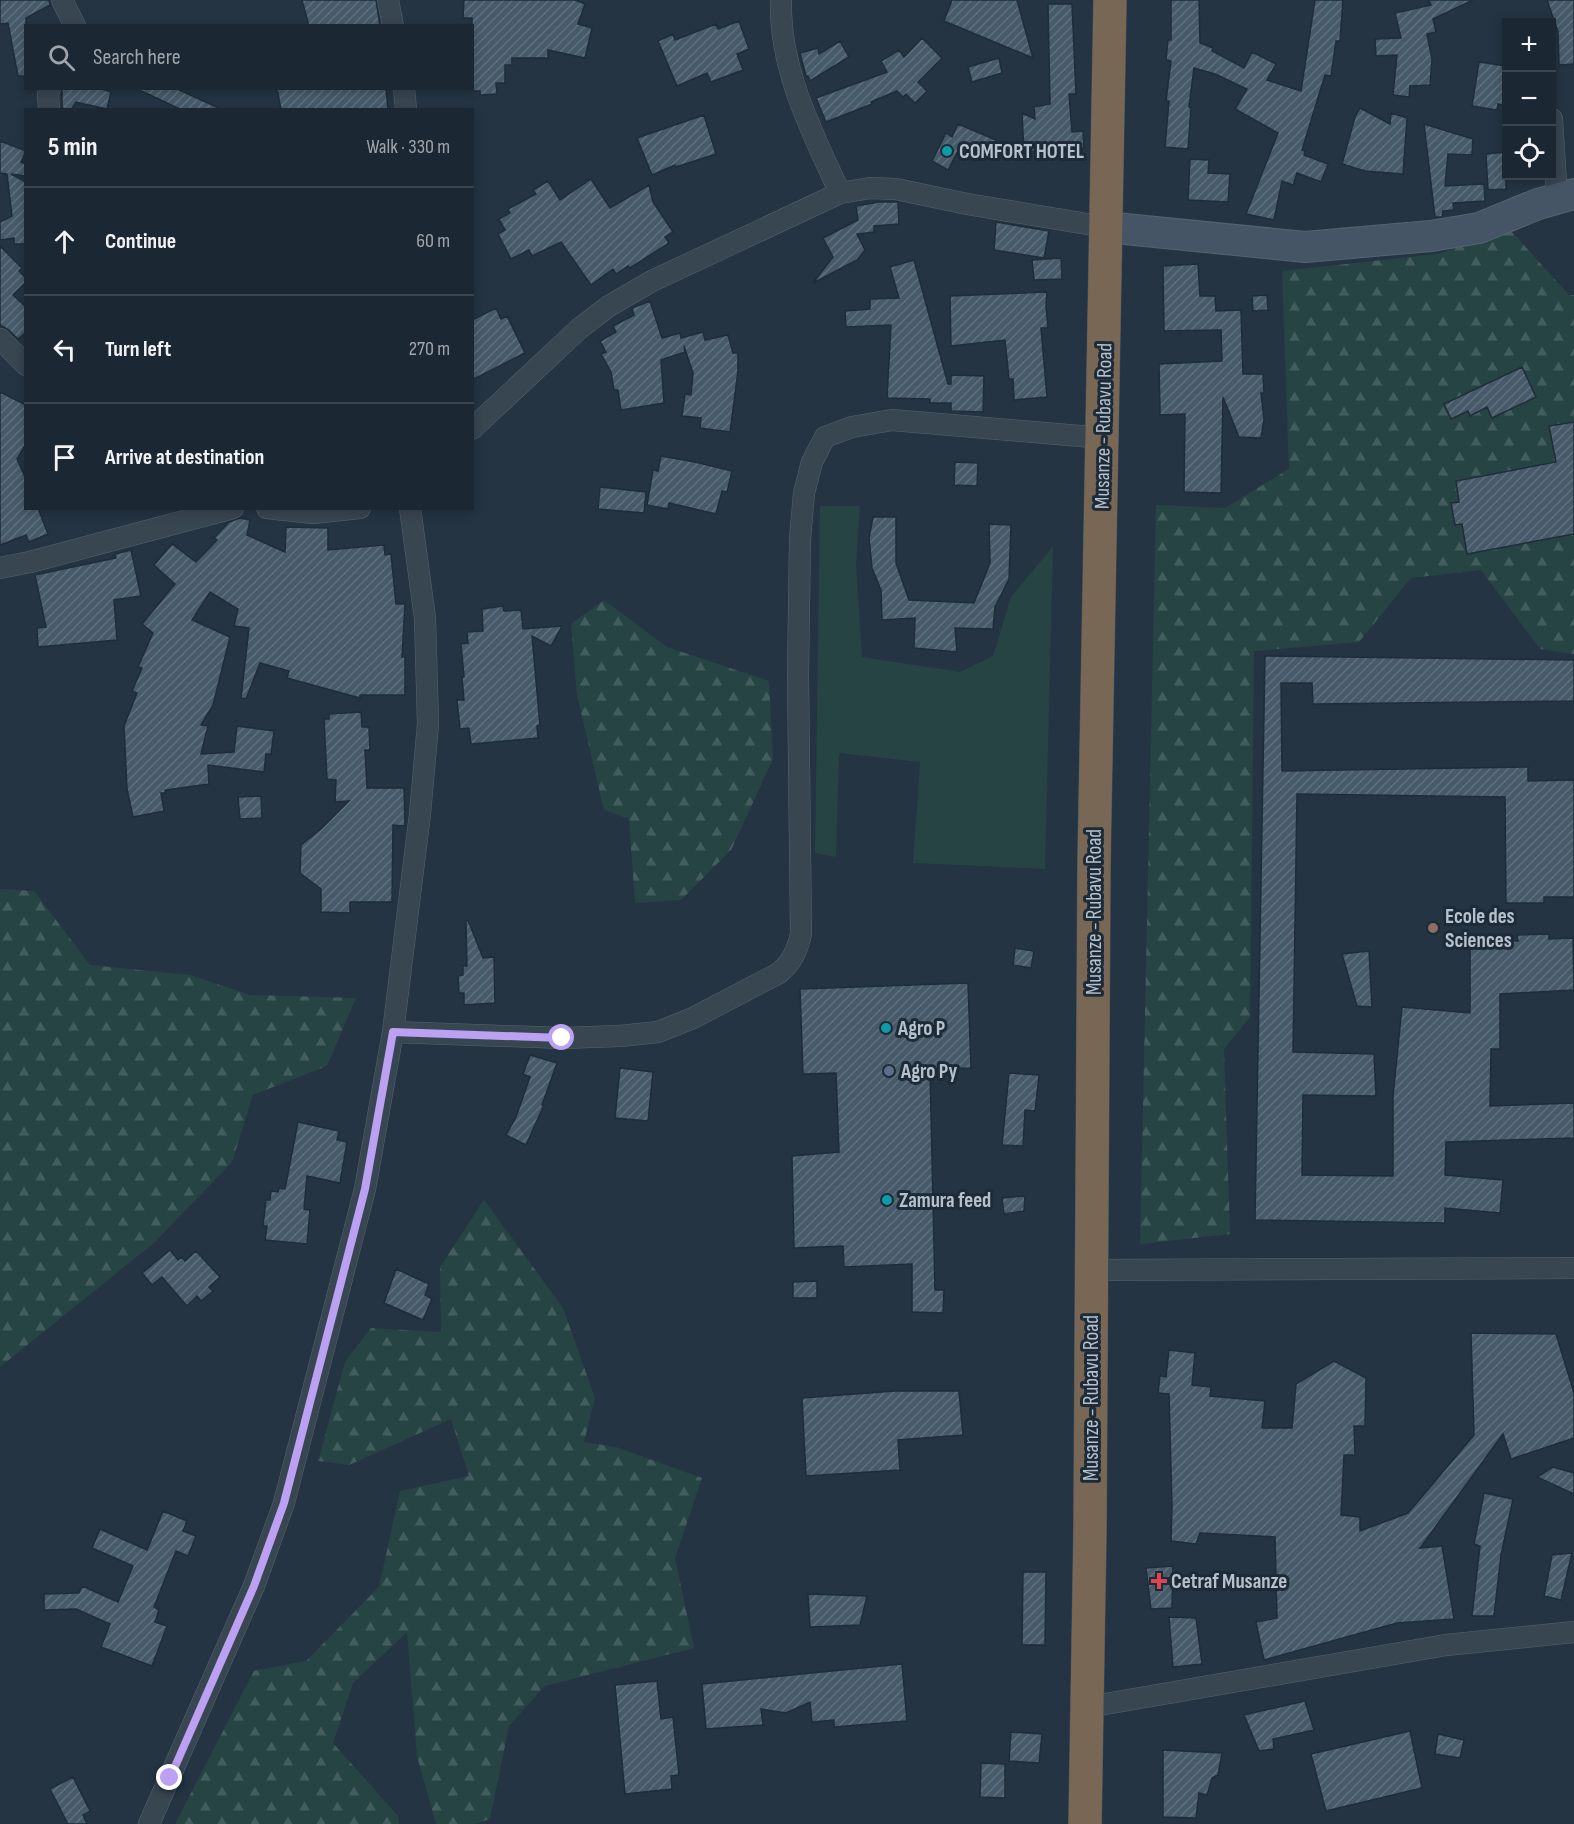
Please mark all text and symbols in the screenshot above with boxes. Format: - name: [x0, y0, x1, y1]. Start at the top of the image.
- map controls: [1502, 18, 1556, 180]
- button: +: [1502, 18, 1556, 72]
- search box: [24, 24, 474, 90]
- icon: search: [45, 41, 78, 74]
- text: Search here: [93, 44, 180, 71]
- button: −: [1502, 72, 1556, 126]
- button: locate: [1502, 126, 1556, 180]
- text: 5 min: [48, 132, 98, 163]
- text: Walk · 330 m: [366, 135, 450, 159]
- place label: COMFORT HOTEL: [959, 139, 1084, 164]
- marker: COMFORT HOTEL: [940, 144, 954, 158]
- icon: ahead: [48, 225, 81, 258]
- text: Continue: [105, 228, 176, 255]
- text: 60 m: [416, 229, 450, 253]
- icon: left: [48, 333, 81, 366]
- text: Turn left: [105, 336, 171, 363]
- text: 270 m: [409, 337, 450, 361]
- street label: Musanze - Rubavu Road: [1090, 343, 1117, 509]
- icon: arrive: [48, 441, 81, 474]
- text: Arrive at destination: [105, 444, 264, 471]
- street label: Musanze - Rubavu Road: [1082, 829, 1107, 995]
- place label: Ecole des Sciences: [1445, 904, 1515, 953]
- marker: Ecole des Sciences: [1426, 921, 1440, 935]
- place label: Agro P: [897, 1016, 945, 1041]
- marker: Agro P: [879, 1021, 893, 1035]
- route start: [548, 1024, 574, 1050]
- place label: Agro Py: [900, 1059, 957, 1084]
- marker: Agro Py: [882, 1064, 896, 1078]
- place label: Zamura feed: [899, 1188, 991, 1213]
- marker: Zamura feed: [880, 1193, 894, 1207]
- street label: Musanze - Rubavu Road: [1079, 1315, 1104, 1481]
- place label: Cetraf Musanze: [1171, 1569, 1287, 1594]
- marker: Cetraf Musanze: [1152, 1574, 1166, 1588]
- route end: [156, 1764, 182, 1790]

